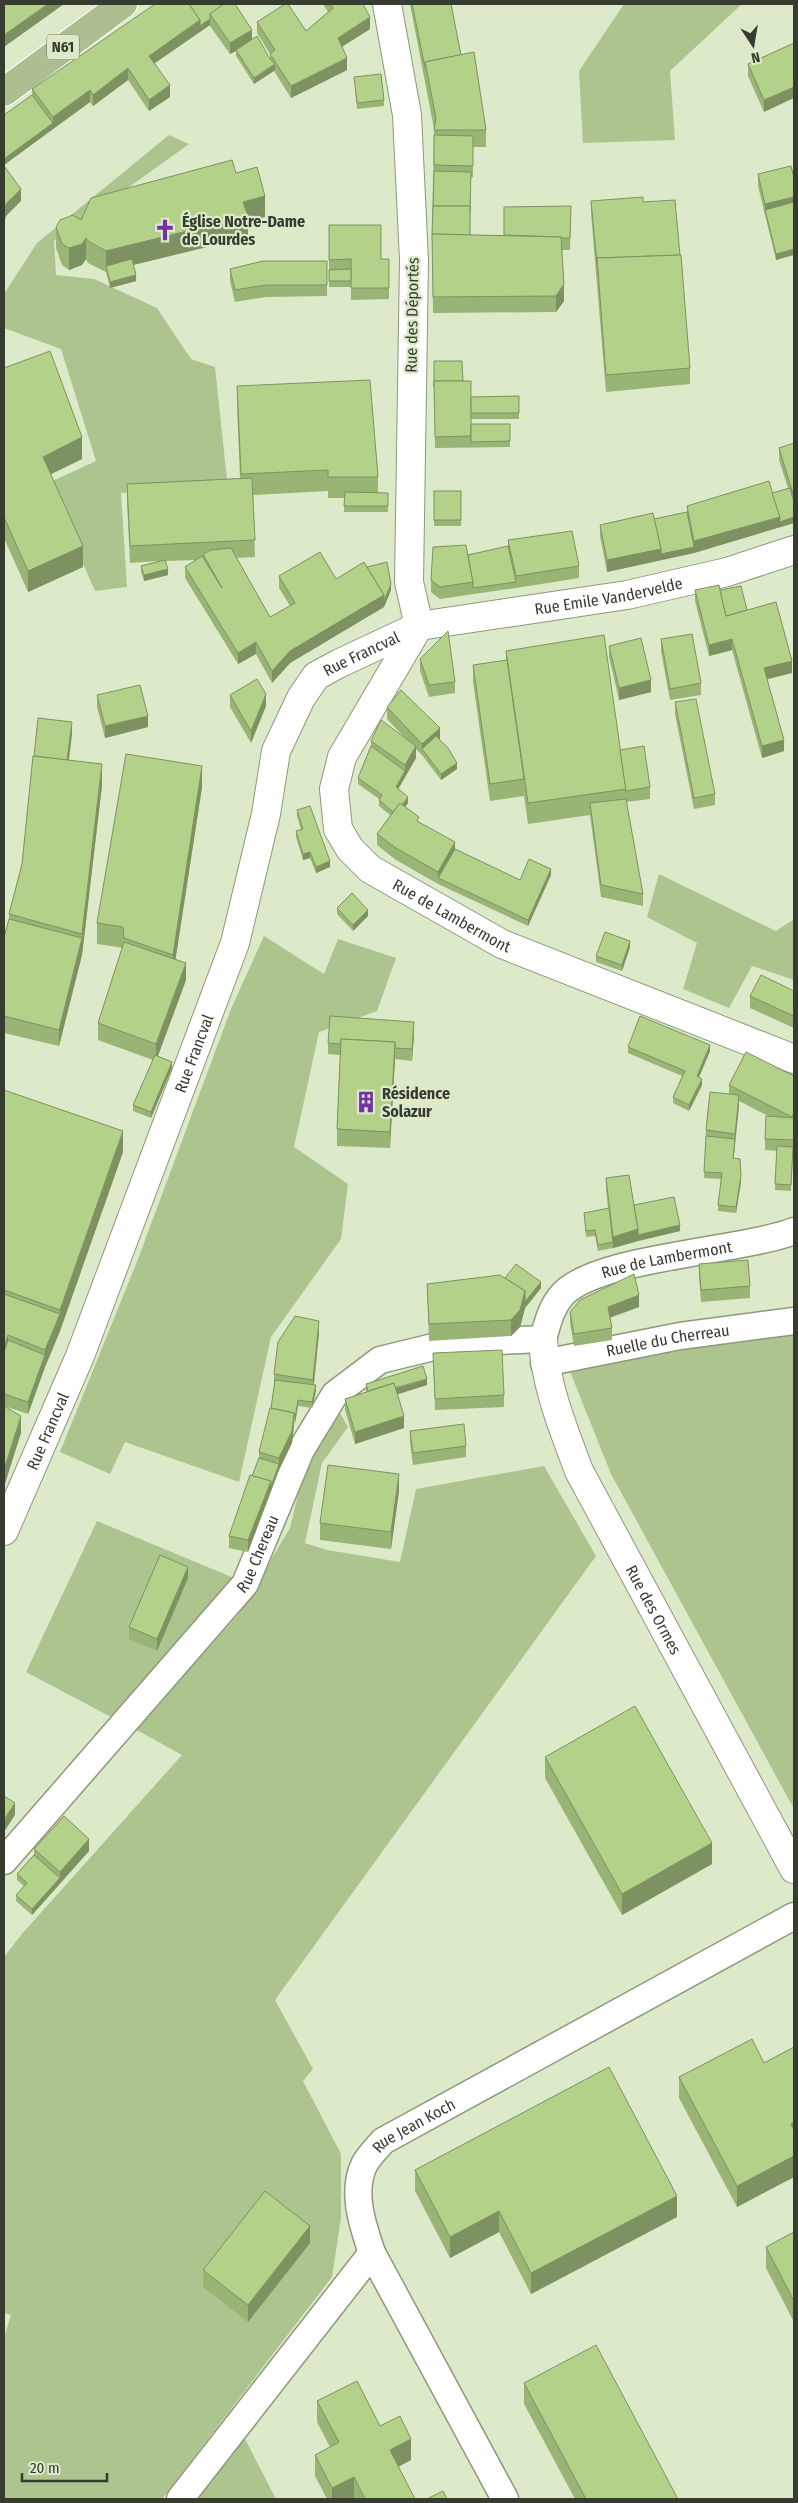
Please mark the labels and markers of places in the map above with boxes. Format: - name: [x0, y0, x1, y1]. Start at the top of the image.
- place label: Église Notre-Dame de Lourdes: [182, 211, 305, 249]
- church icon: Église Notre-Dame de Lourdes: [152, 217, 178, 243]
- place label: Résidence Solazur: [382, 1084, 450, 1121]
- building icon: Résidence Solazur: [353, 1089, 379, 1115]

